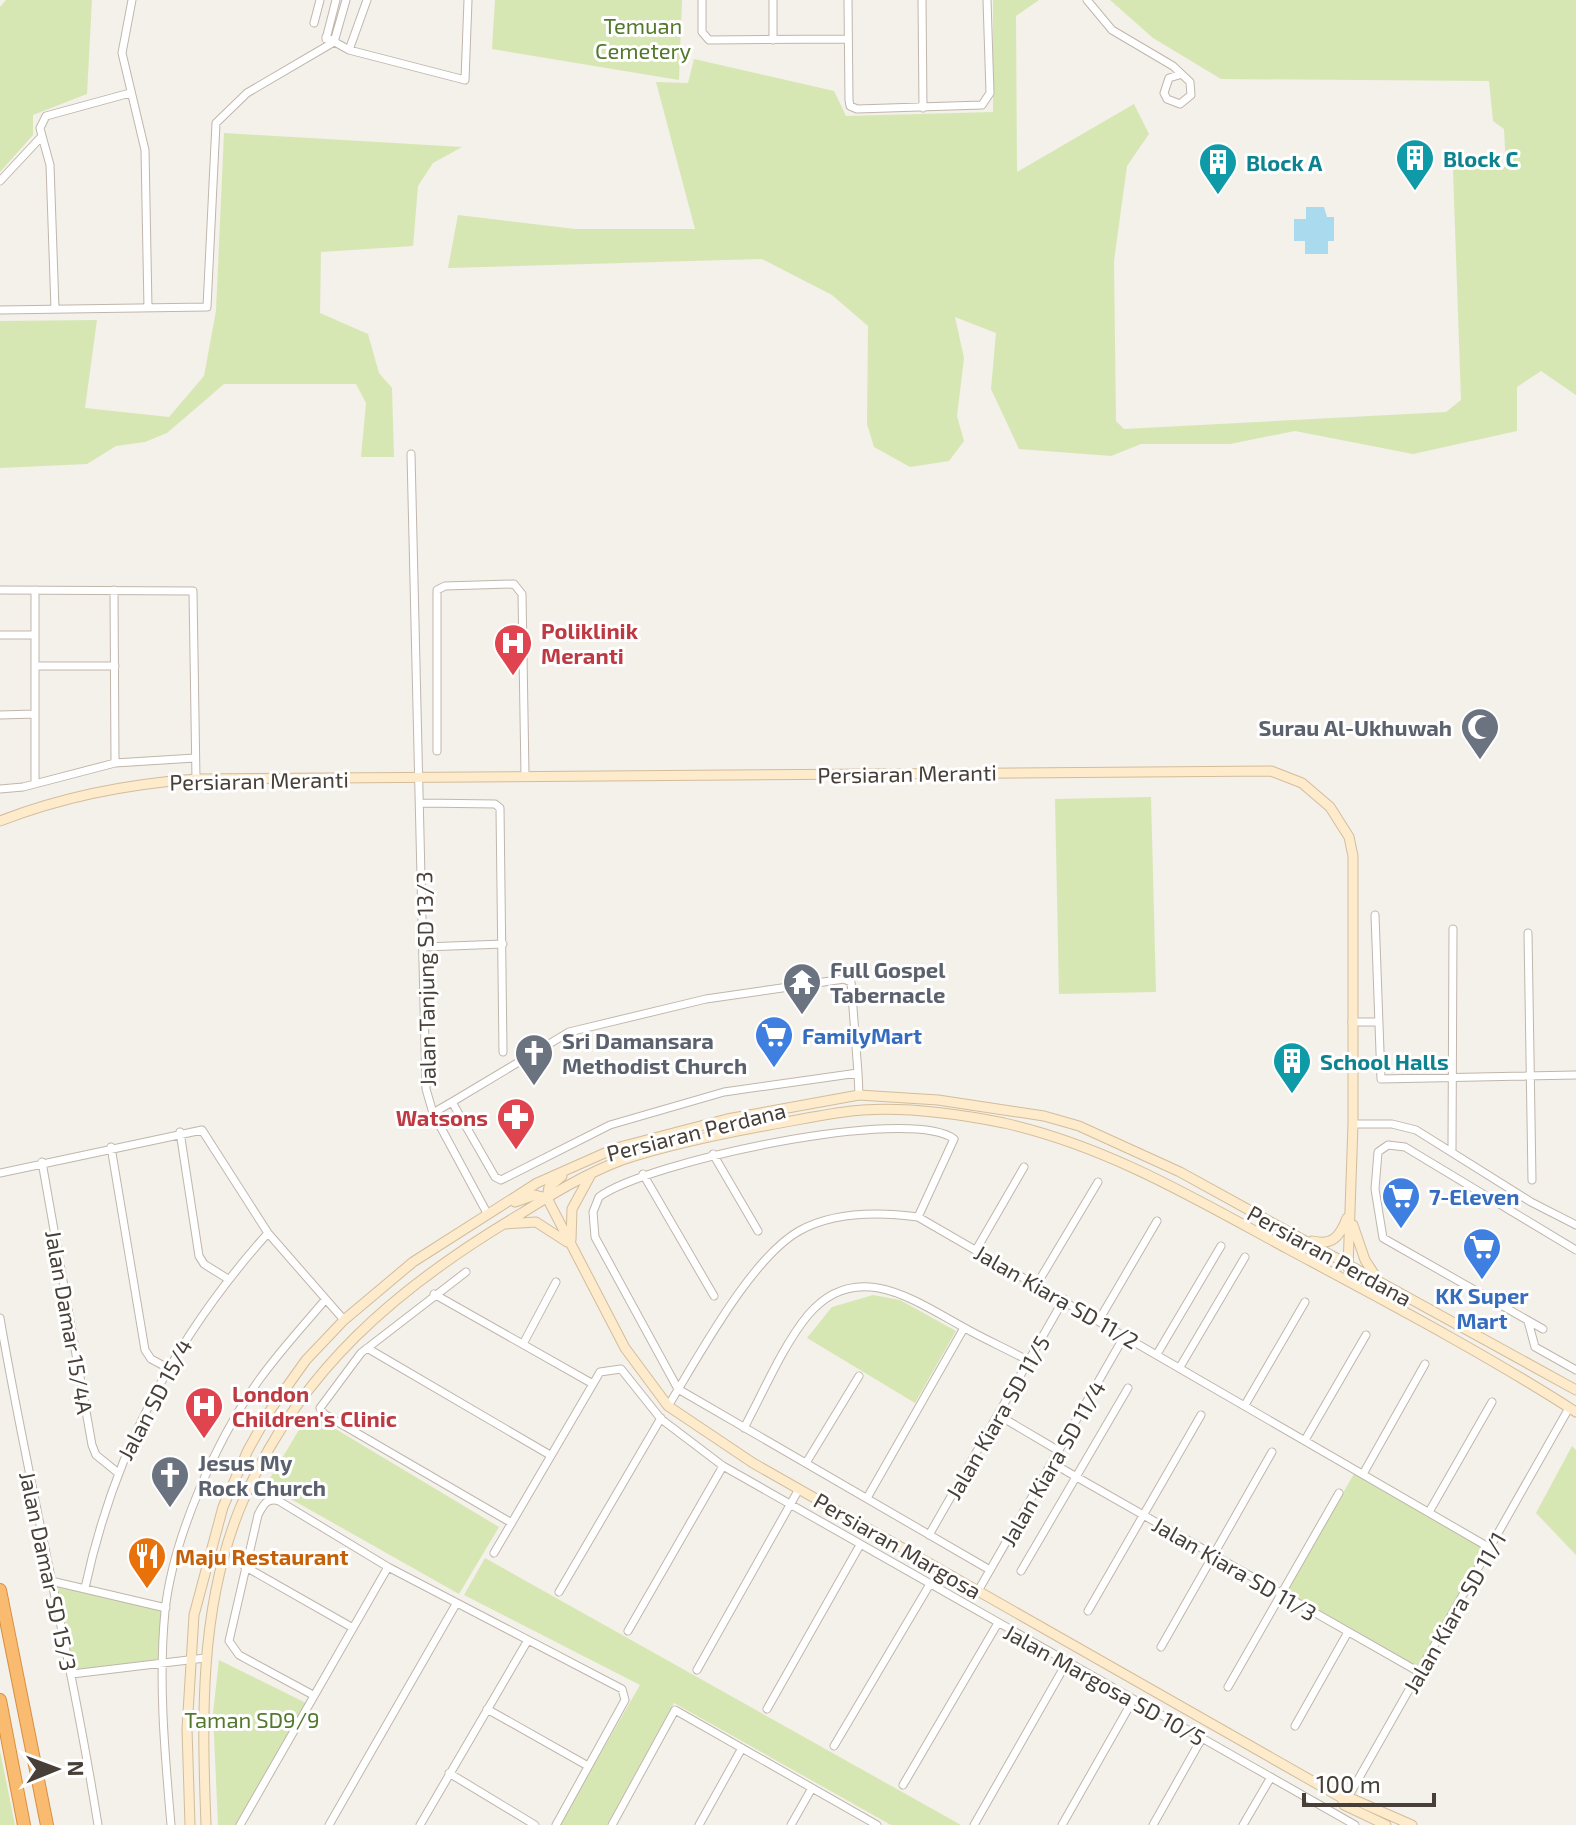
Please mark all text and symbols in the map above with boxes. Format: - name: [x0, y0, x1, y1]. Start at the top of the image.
- park label: Temuan Cemetery: [595, 12, 691, 63]
- building icon: Block C: [1394, 137, 1436, 192]
- building icon: Block A: [1197, 141, 1239, 196]
- place label: Block C: [1443, 145, 1518, 171]
- place label: Block A: [1246, 149, 1323, 175]
- place label: Poliklinik Meranti: [541, 617, 639, 668]
- hospital icon: Poliklinik Meranti: [492, 622, 534, 677]
- mosque icon: Surau Al-Ukhuwah: [1459, 706, 1501, 761]
- place label: Surau Al-Ukhuwah: [1259, 714, 1452, 740]
- street label: Persiaran Meranti: [817, 758, 997, 788]
- street label: Persiaran Meranti: [169, 765, 349, 795]
- street label: Jalan Tanjung SD 13/3: [410, 871, 441, 1087]
- place label: Full Gospel Tabernacle: [830, 956, 946, 1007]
- temple icon: Full Gospel Tabernacle: [781, 961, 823, 1016]
- supermarket icon: FamilyMart: [753, 1014, 795, 1069]
- place label: FamilyMart: [802, 1022, 922, 1049]
- place label: Sri Damansara Methodist Church: [562, 1027, 747, 1078]
- church icon: Sri Damansara Methodist Church: [513, 1032, 555, 1087]
- building icon: School Halls: [1271, 1040, 1313, 1095]
- place label: School Halls: [1320, 1048, 1449, 1074]
- pharmacy icon: Watsons: [495, 1096, 537, 1151]
- street label: Persiaran Perdana: [604, 1096, 788, 1166]
- place label: Watsons: [396, 1104, 488, 1130]
- supermarket icon: 7-Eleven: [1380, 1175, 1422, 1230]
- place label: 7-Eleven: [1429, 1183, 1519, 1209]
- street label: Persiaran Perdana: [1243, 1199, 1417, 1311]
- supermarket icon: KK Super Mart: [1461, 1226, 1503, 1281]
- street label: Jalan Damar 15/4A: [41, 1228, 99, 1416]
- street label: Jalan Kiara SD 11/2: [970, 1238, 1144, 1354]
- place label: KK Super Mart: [1435, 1282, 1529, 1333]
- street label: Jalan Kiara SD 11/5: [940, 1331, 1054, 1503]
- street label: Jalan SD 15/4: [111, 1334, 197, 1464]
- street label: Jalan Kiara SD 11/4: [994, 1376, 1110, 1550]
- place label: London Children's Clinic: [232, 1380, 397, 1431]
- hospital icon: London Children's Clinic: [183, 1385, 225, 1440]
- place label: Jesus My Rock Church: [198, 1449, 326, 1500]
- church icon: Jesus My Rock Church: [149, 1454, 191, 1509]
- street label: Jalan Damar SD 15/3: [15, 1469, 83, 1673]
- street label: Persiaran Margosa: [810, 1487, 986, 1603]
- street label: Jalan Kiara SD 11/3: [1148, 1510, 1322, 1626]
- street label: Jalan Kiara SD 11/1: [1397, 1527, 1511, 1697]
- restaurant icon: Maju Restaurant: [126, 1535, 168, 1590]
- place label: Maju Restaurant: [175, 1543, 348, 1569]
- street label: Jalan Margosa SD 10/5: [1000, 1618, 1210, 1750]
- park label: Taman SD9/9: [184, 1706, 320, 1732]
- north arrow: [16, 1729, 96, 1809]
- scale bar: [1304, 1757, 1434, 1807]
- text: N: [64, 1760, 90, 1777]
- text: 100 m: [1316, 1769, 1381, 1798]

